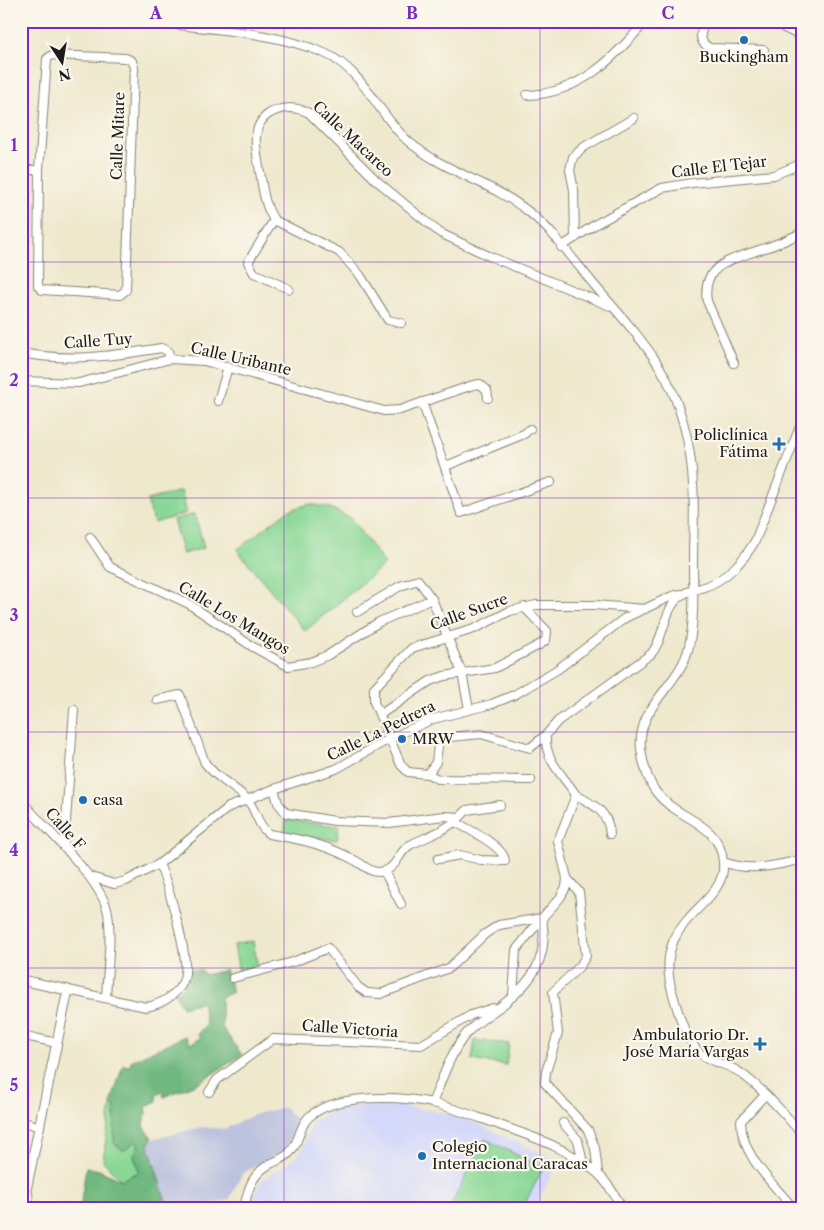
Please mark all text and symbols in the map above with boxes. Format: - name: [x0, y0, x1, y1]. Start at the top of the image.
- text: A: [149, 3, 163, 23]
- text: B: [406, 3, 418, 23]
- text: C: [662, 3, 674, 23]
- marker: Buckingham: [738, 34, 750, 46]
- north arrow: [38, 38, 88, 88]
- place label: Buckingham: [699, 47, 789, 66]
- text: N: [57, 65, 73, 85]
- street label: Calle Mitare: [106, 92, 129, 180]
- street label: Calle Macareo: [309, 96, 398, 181]
- text: 1: [10, 135, 18, 155]
- street label: Calle El Tejar: [670, 151, 768, 182]
- street label: Calle Tuy: [63, 329, 133, 352]
- street label: Calle Uribante: [189, 338, 293, 379]
- text: 2: [9, 370, 19, 390]
- place label: Policlínica Fátima: [694, 425, 768, 461]
- marker: Policlínica Fátima: [772, 437, 786, 451]
- street label: Calle Los Mangos: [175, 577, 293, 658]
- street label: Calle Sucre: [427, 589, 510, 634]
- text: 3: [9, 605, 19, 625]
- street label: Calle La Pedrera: [324, 696, 438, 765]
- place label: MRW: [412, 729, 455, 748]
- marker: MRW: [396, 733, 408, 745]
- place label: casa: [93, 790, 123, 809]
- marker: casa: [77, 794, 89, 806]
- street label: Calle F: [41, 804, 90, 854]
- text: 4: [9, 840, 19, 860]
- street label: Calle Victoria: [301, 1016, 399, 1041]
- place label: Ambulatorio Dr. José María Vargas: [623, 1025, 749, 1061]
- marker: Ambulatorio Dr. José María Vargas: [753, 1037, 767, 1051]
- text: 5: [10, 1075, 19, 1095]
- place label: Colegio Internacional Caracas: [432, 1137, 588, 1173]
- marker: Colegio Internacional Caracas: [416, 1150, 428, 1162]

